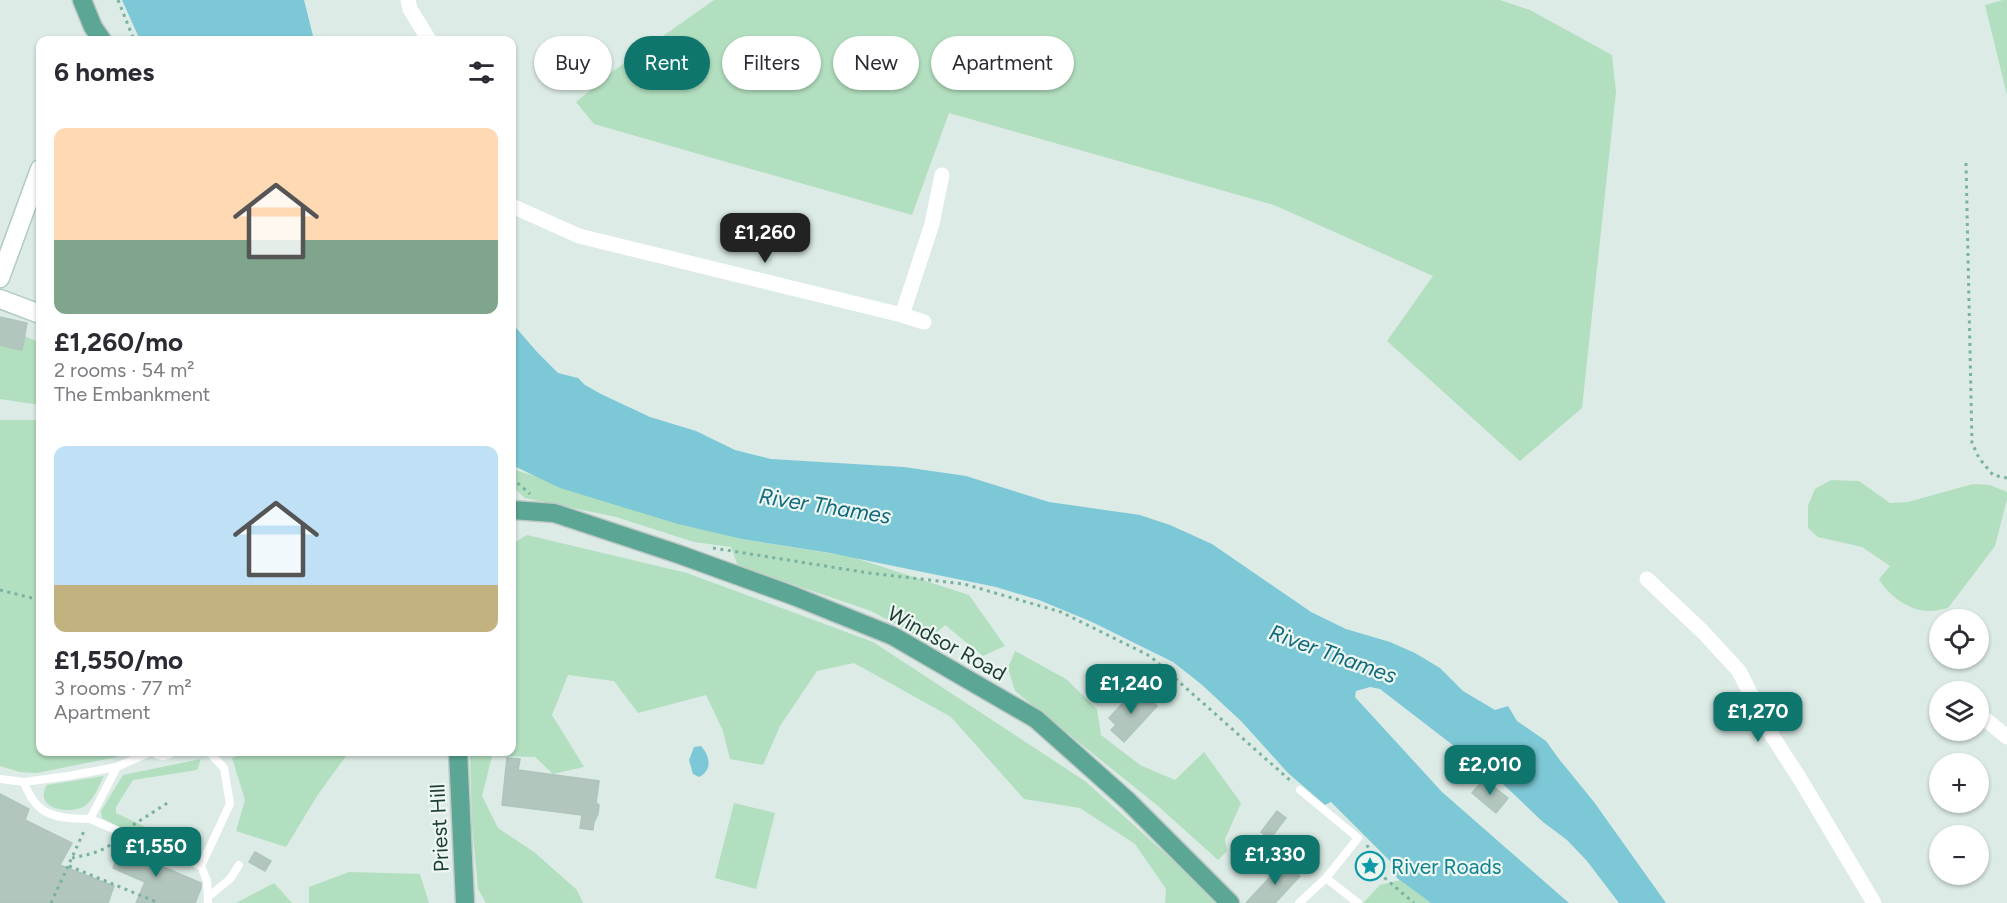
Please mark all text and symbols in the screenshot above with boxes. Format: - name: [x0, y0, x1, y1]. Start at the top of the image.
- chip: Buy: [534, 36, 612, 90]
- chip: Rent: [624, 36, 710, 90]
- chip: Filters: [722, 36, 821, 90]
- chip: New: [833, 36, 919, 90]
- chip: Apartment: [931, 36, 1074, 90]
- text: 6 homes: [54, 56, 154, 88]
- icon: filters: [465, 56, 498, 89]
- icon: home: [222, 167, 330, 275]
- pin: £1,260: [716, 213, 814, 264]
- text: £1,260: [734, 220, 796, 244]
- text: £1,260/mo: [54, 326, 183, 358]
- text: 2 rooms · 54 m²: [54, 358, 194, 382]
- text: The Embankment: [54, 382, 210, 406]
- water label: River Thames: [757, 482, 893, 530]
- icon: home: [222, 485, 330, 593]
- street label: Windsor Road: [883, 600, 1011, 686]
- map controls: [1929, 609, 1989, 885]
- button: locate: [1929, 609, 1989, 669]
- water label: River Thames: [1266, 618, 1400, 690]
- text: £1,550/mo: [54, 644, 183, 676]
- pin: £1,240: [1082, 664, 1180, 715]
- text: £1,240: [1100, 671, 1162, 695]
- text: 3 rooms · 77 m²: [54, 676, 192, 700]
- button: layers: [1929, 681, 1989, 741]
- pin: £1,270: [1709, 692, 1807, 743]
- text: £1,270: [1727, 699, 1789, 723]
- text: Apartment: [54, 700, 151, 724]
- pin: £2,010: [1441, 745, 1539, 796]
- text: £2,010: [1459, 752, 1521, 776]
- button: +: [1929, 753, 1989, 813]
- street label: Priest Hill: [424, 783, 454, 873]
- button: −: [1929, 825, 1989, 885]
- pin: £1,550: [107, 827, 205, 878]
- text: £1,550: [125, 834, 187, 858]
- pin: £1,330: [1226, 835, 1324, 886]
- text: £1,330: [1245, 842, 1305, 866]
- place icon: River Roads: [1354, 850, 1386, 882]
- place label: River Roads: [1391, 854, 1502, 879]

